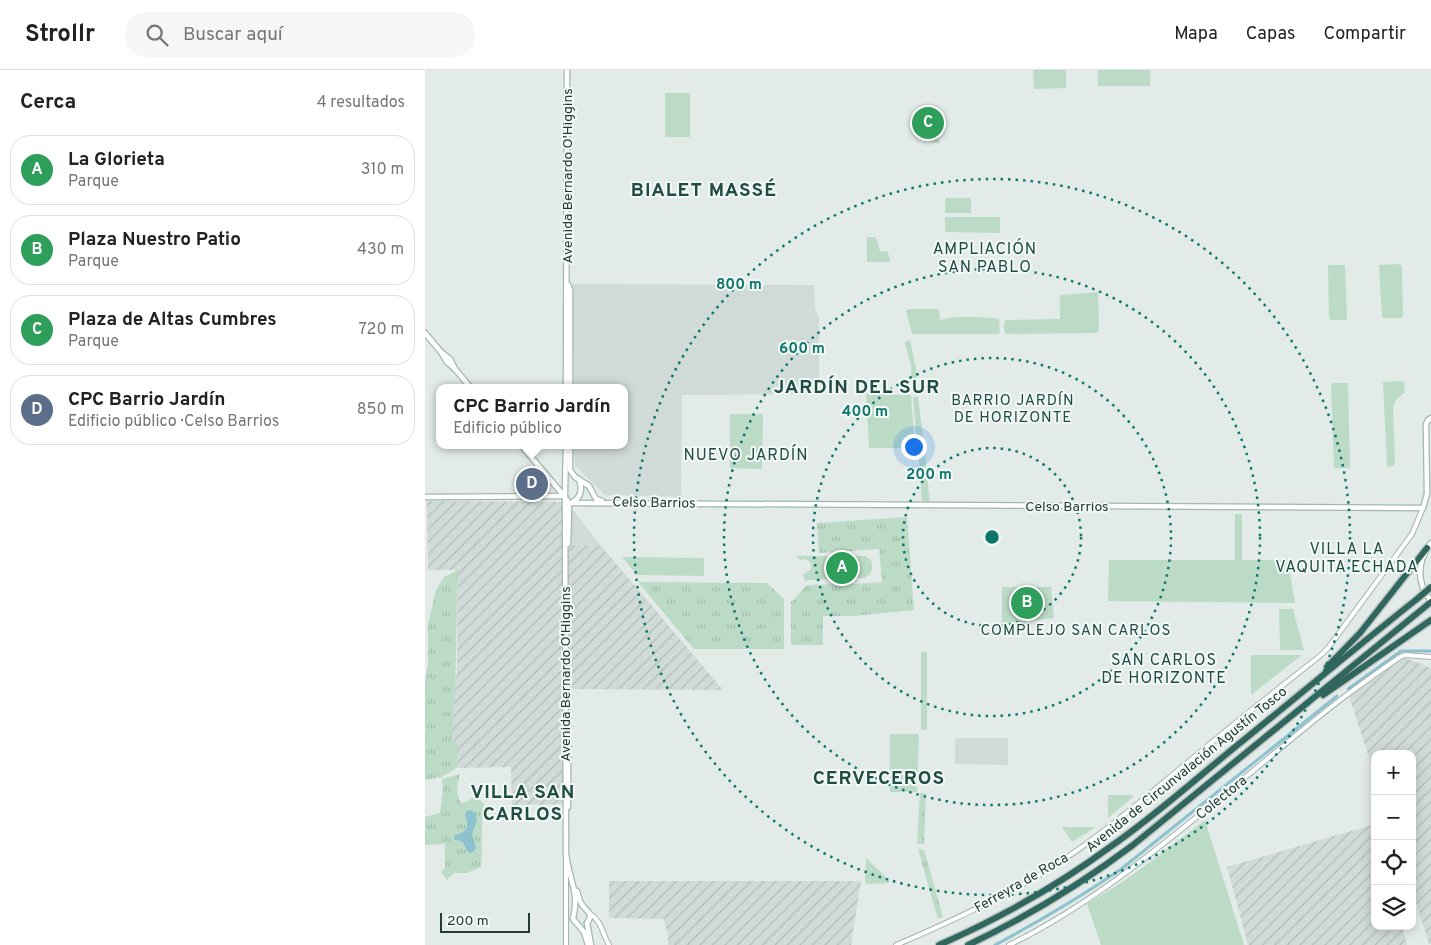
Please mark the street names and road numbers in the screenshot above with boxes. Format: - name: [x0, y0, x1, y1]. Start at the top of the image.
- street label: Avenida Bernardo O'Higgins: [560, 88, 577, 264]
- street label: Celso Barrios: [612, 494, 696, 513]
- street label: Celso Barrios: [1025, 499, 1109, 516]
- street label: Avenida Bernardo O'Higgins: [558, 586, 575, 762]
- street label: Avenida de Circunvalación Agustín Tosco: [1083, 684, 1291, 857]
- street label: Colectora: [1193, 772, 1251, 824]
- street label: Ferreyra de Roca: [972, 850, 1072, 917]

